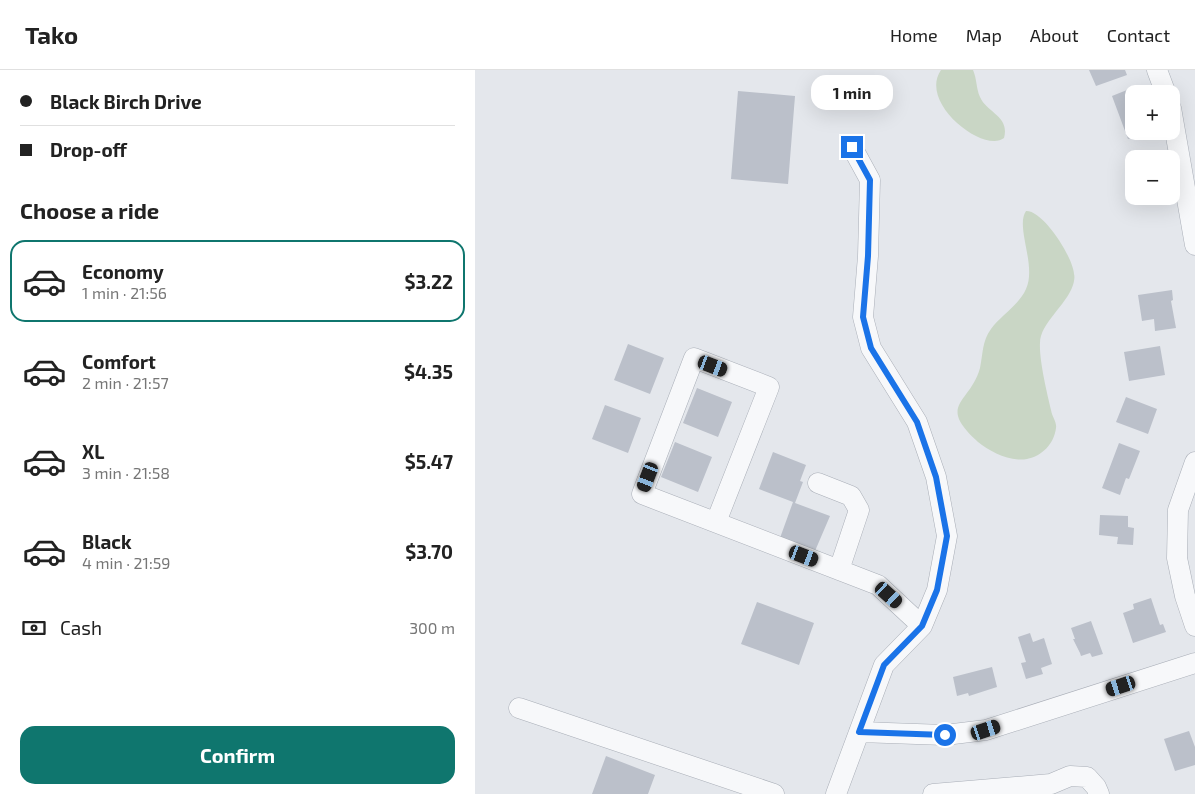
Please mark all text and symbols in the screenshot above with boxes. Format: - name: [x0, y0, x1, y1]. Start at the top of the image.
- text: Tako: [25, 20, 78, 49]
- text: Home: [890, 24, 938, 46]
- text: Map: [966, 24, 1002, 46]
- text: About: [1030, 24, 1079, 46]
- text: Contact: [1107, 24, 1170, 46]
- callout: 1 min: [811, 75, 893, 110]
- text: 1 min: [833, 83, 871, 102]
- map controls: [1125, 85, 1180, 205]
- button: +: [1125, 85, 1180, 140]
- text: Black Birch Drive: [50, 90, 202, 113]
- route end: [841, 136, 863, 158]
- text: Drop-off: [50, 138, 127, 161]
- button: −: [1125, 150, 1180, 205]
- text: Choose a ride: [20, 197, 159, 223]
- icon: car: [22, 259, 67, 304]
- text: Economy: [82, 260, 164, 283]
- text: $3.22: [404, 270, 453, 293]
- text: 1 min · 21:56: [82, 283, 167, 302]
- icon: car: [22, 349, 67, 394]
- text: Comfort: [82, 350, 156, 373]
- car: [696, 354, 729, 378]
- text: $4.35: [404, 360, 453, 383]
- text: 2 min · 21:57: [82, 373, 169, 392]
- icon: car: [22, 439, 67, 484]
- text: XL: [82, 440, 104, 463]
- text: $5.47: [405, 450, 453, 473]
- car: [635, 460, 660, 494]
- text: 3 min · 21:58: [82, 463, 170, 482]
- icon: car: [22, 529, 67, 574]
- text: Black: [82, 530, 132, 553]
- text: $3.70: [405, 540, 453, 563]
- car: [787, 544, 820, 568]
- text: 4 min · 21:59: [82, 553, 170, 572]
- car: [872, 579, 905, 611]
- icon: cash: [20, 614, 48, 642]
- text: Cash: [60, 616, 102, 639]
- text: 300 m: [409, 618, 455, 637]
- car: [1104, 674, 1137, 698]
- car: [969, 718, 1002, 742]
- route start: [934, 724, 956, 746]
- button: Confirm: [20, 726, 455, 784]

